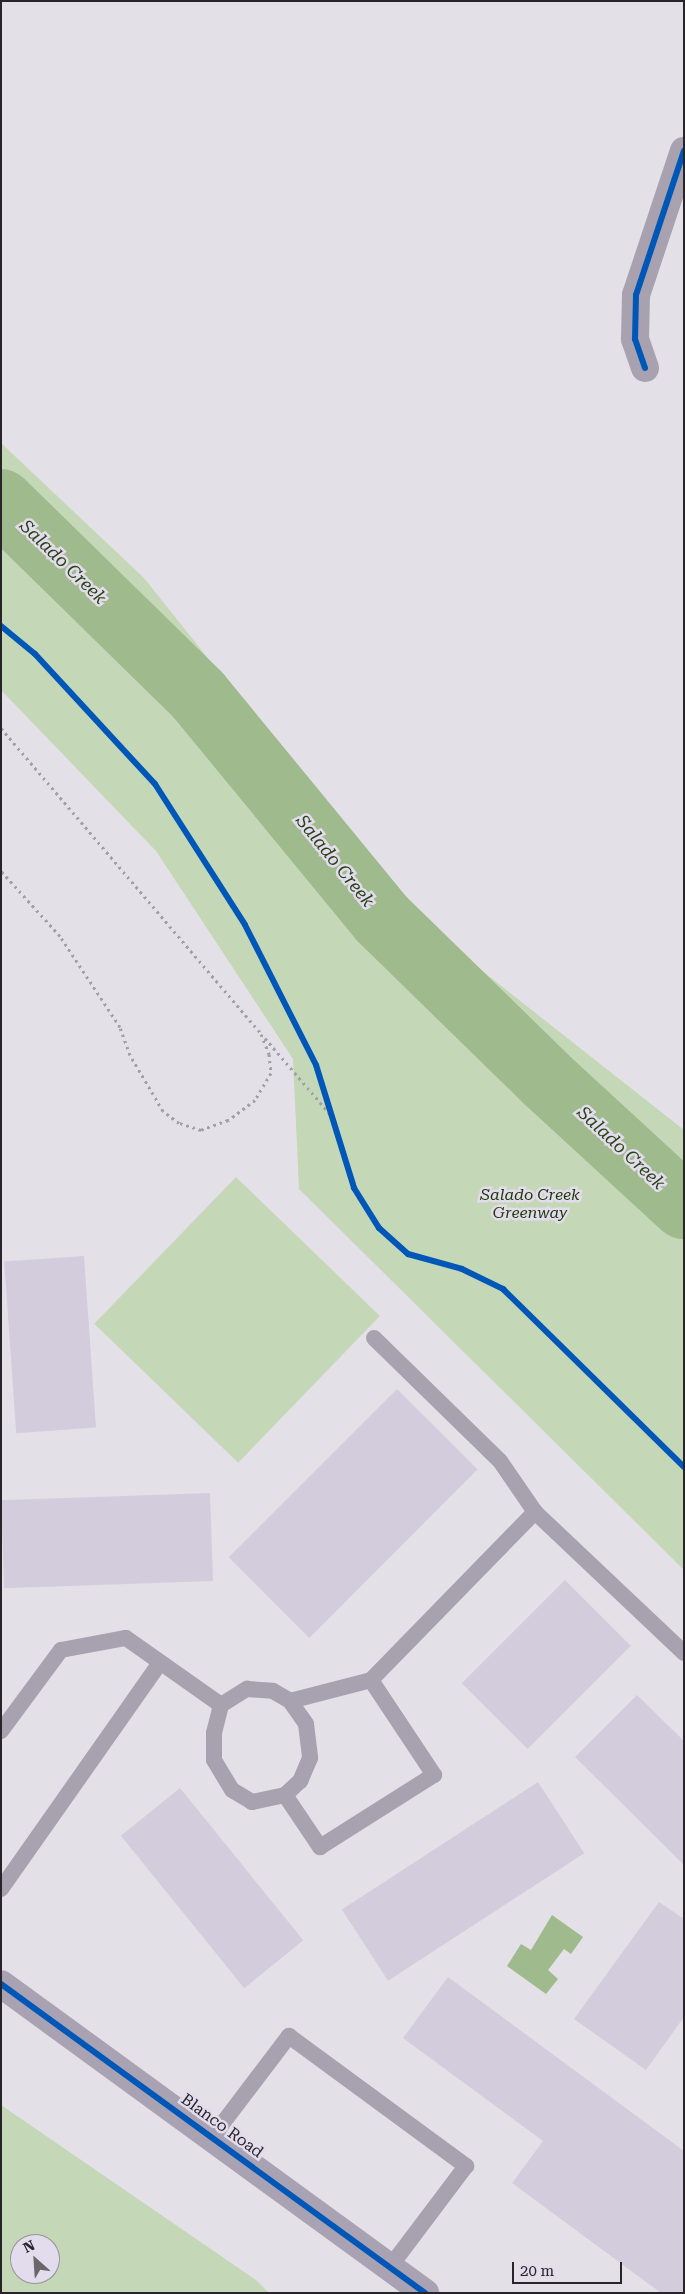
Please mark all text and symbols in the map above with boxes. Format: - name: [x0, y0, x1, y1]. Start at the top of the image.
- water label: Salado Creek: [15, 515, 111, 609]
- water label: Salado Creek: [291, 811, 379, 911]
- water label: Salado Creek: [573, 1102, 669, 1194]
- park label: Salado Creek Greenway: [480, 1185, 580, 1223]
- street label: Blanco Road: [177, 2090, 267, 2162]
- north arrow: [10, 2234, 60, 2284]
- text: N: [21, 2237, 37, 2256]
- scale bar: [515, 2252, 625, 2284]
- text: 20 m: [520, 2262, 554, 2280]

